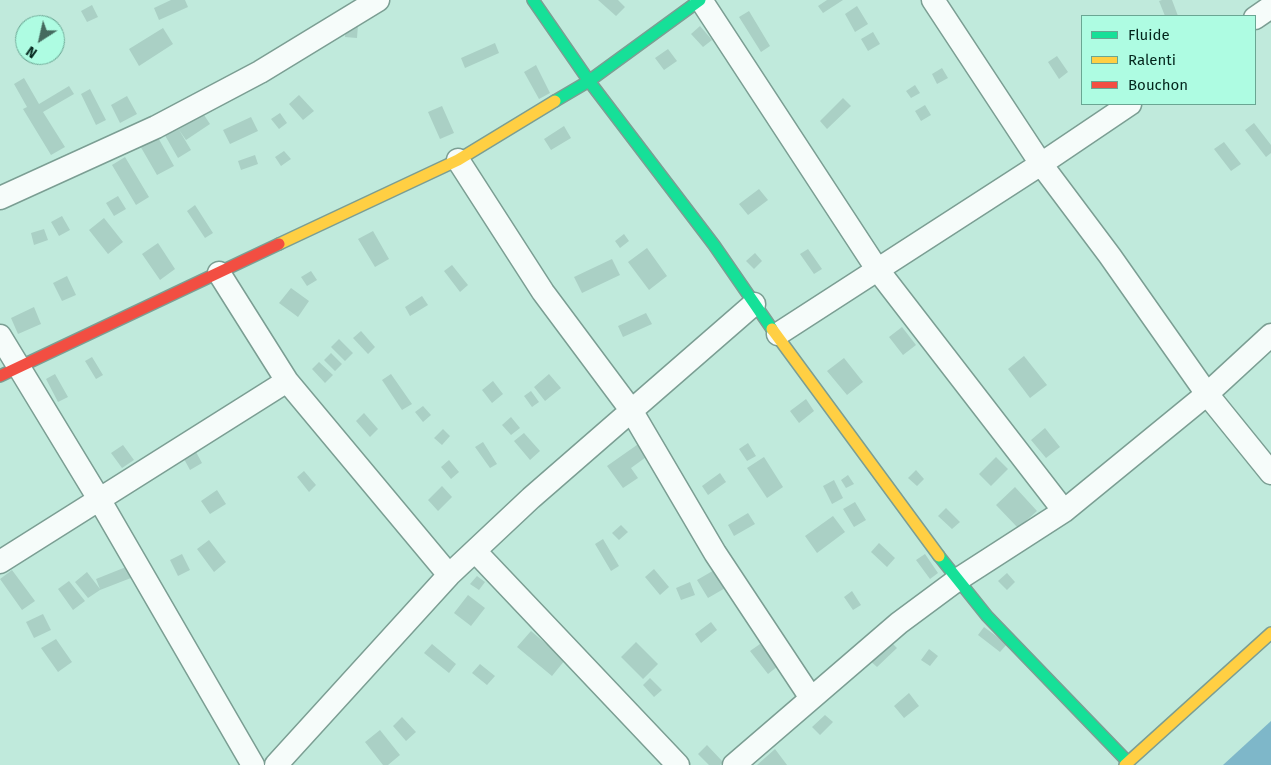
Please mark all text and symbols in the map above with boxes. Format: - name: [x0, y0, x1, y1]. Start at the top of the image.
- north arrow: [15, 15, 65, 65]
- legend: [1081, 15, 1256, 105]
- text: Fluide: [1128, 26, 1170, 44]
- text: N: [23, 42, 40, 62]
- text: Ralenti: [1128, 51, 1176, 69]
- text: Bouchon: [1128, 76, 1188, 94]

